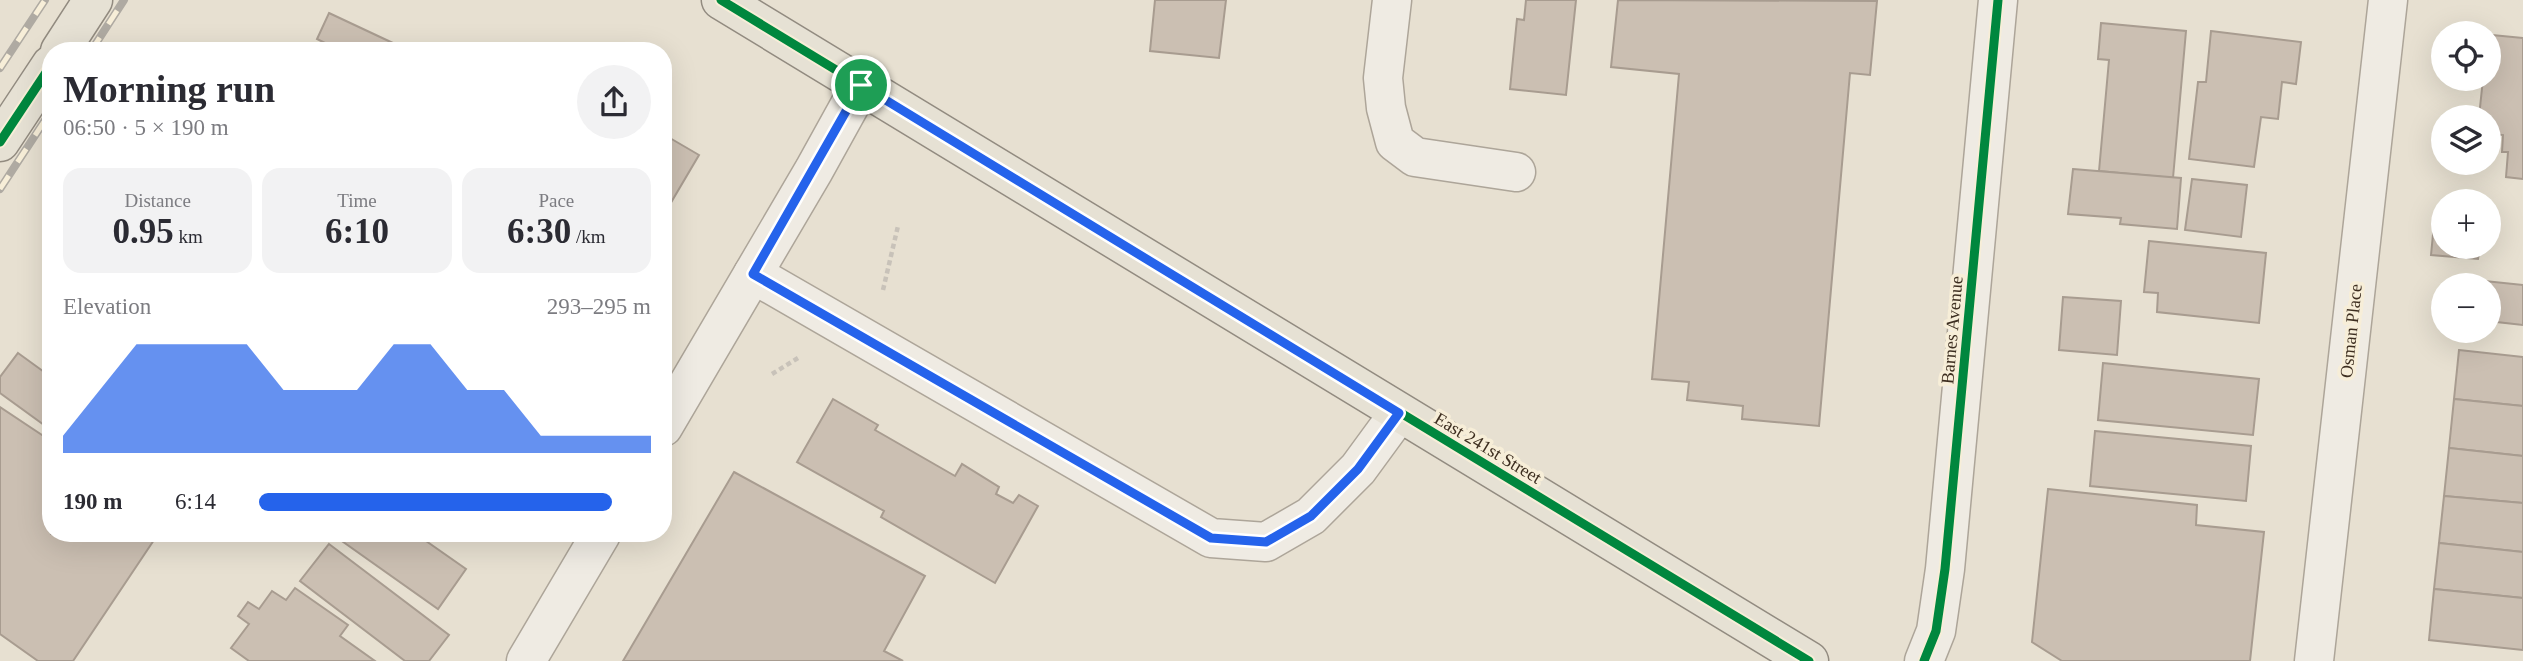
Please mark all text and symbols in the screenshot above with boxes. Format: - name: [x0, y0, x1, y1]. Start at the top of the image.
- map controls: [2431, 21, 2501, 343]
- button: locate: [2431, 21, 2501, 91]
- pin: [831, 55, 891, 115]
- button: share: [577, 65, 651, 139]
- icon: arrive: [842, 66, 880, 104]
- text: Morning run: [63, 68, 275, 110]
- button: layers: [2431, 105, 2501, 175]
- text: 06:50 · 5 × 190 m: [63, 115, 229, 140]
- button: +: [2431, 189, 2501, 259]
- text: Distance: [124, 190, 191, 211]
- text: Time: [337, 190, 377, 211]
- text: Pace: [538, 190, 574, 211]
- text: 0.95: [113, 212, 174, 251]
- text: 6:10: [325, 212, 389, 251]
- text: 6:30: [507, 212, 571, 251]
- text: km: [174, 226, 203, 247]
- text: /km: [571, 226, 606, 247]
- button: −: [2431, 273, 2501, 343]
- street label: Barnes Avenue: [1937, 275, 1967, 385]
- street label: Osman Place: [2336, 283, 2366, 379]
- text: Elevation: [63, 294, 151, 319]
- text: 293–295 m: [547, 294, 651, 319]
- street label: East 241st Street: [1431, 408, 1545, 488]
- text: 190 m: [63, 489, 122, 514]
- text: 6:14: [175, 489, 216, 514]

